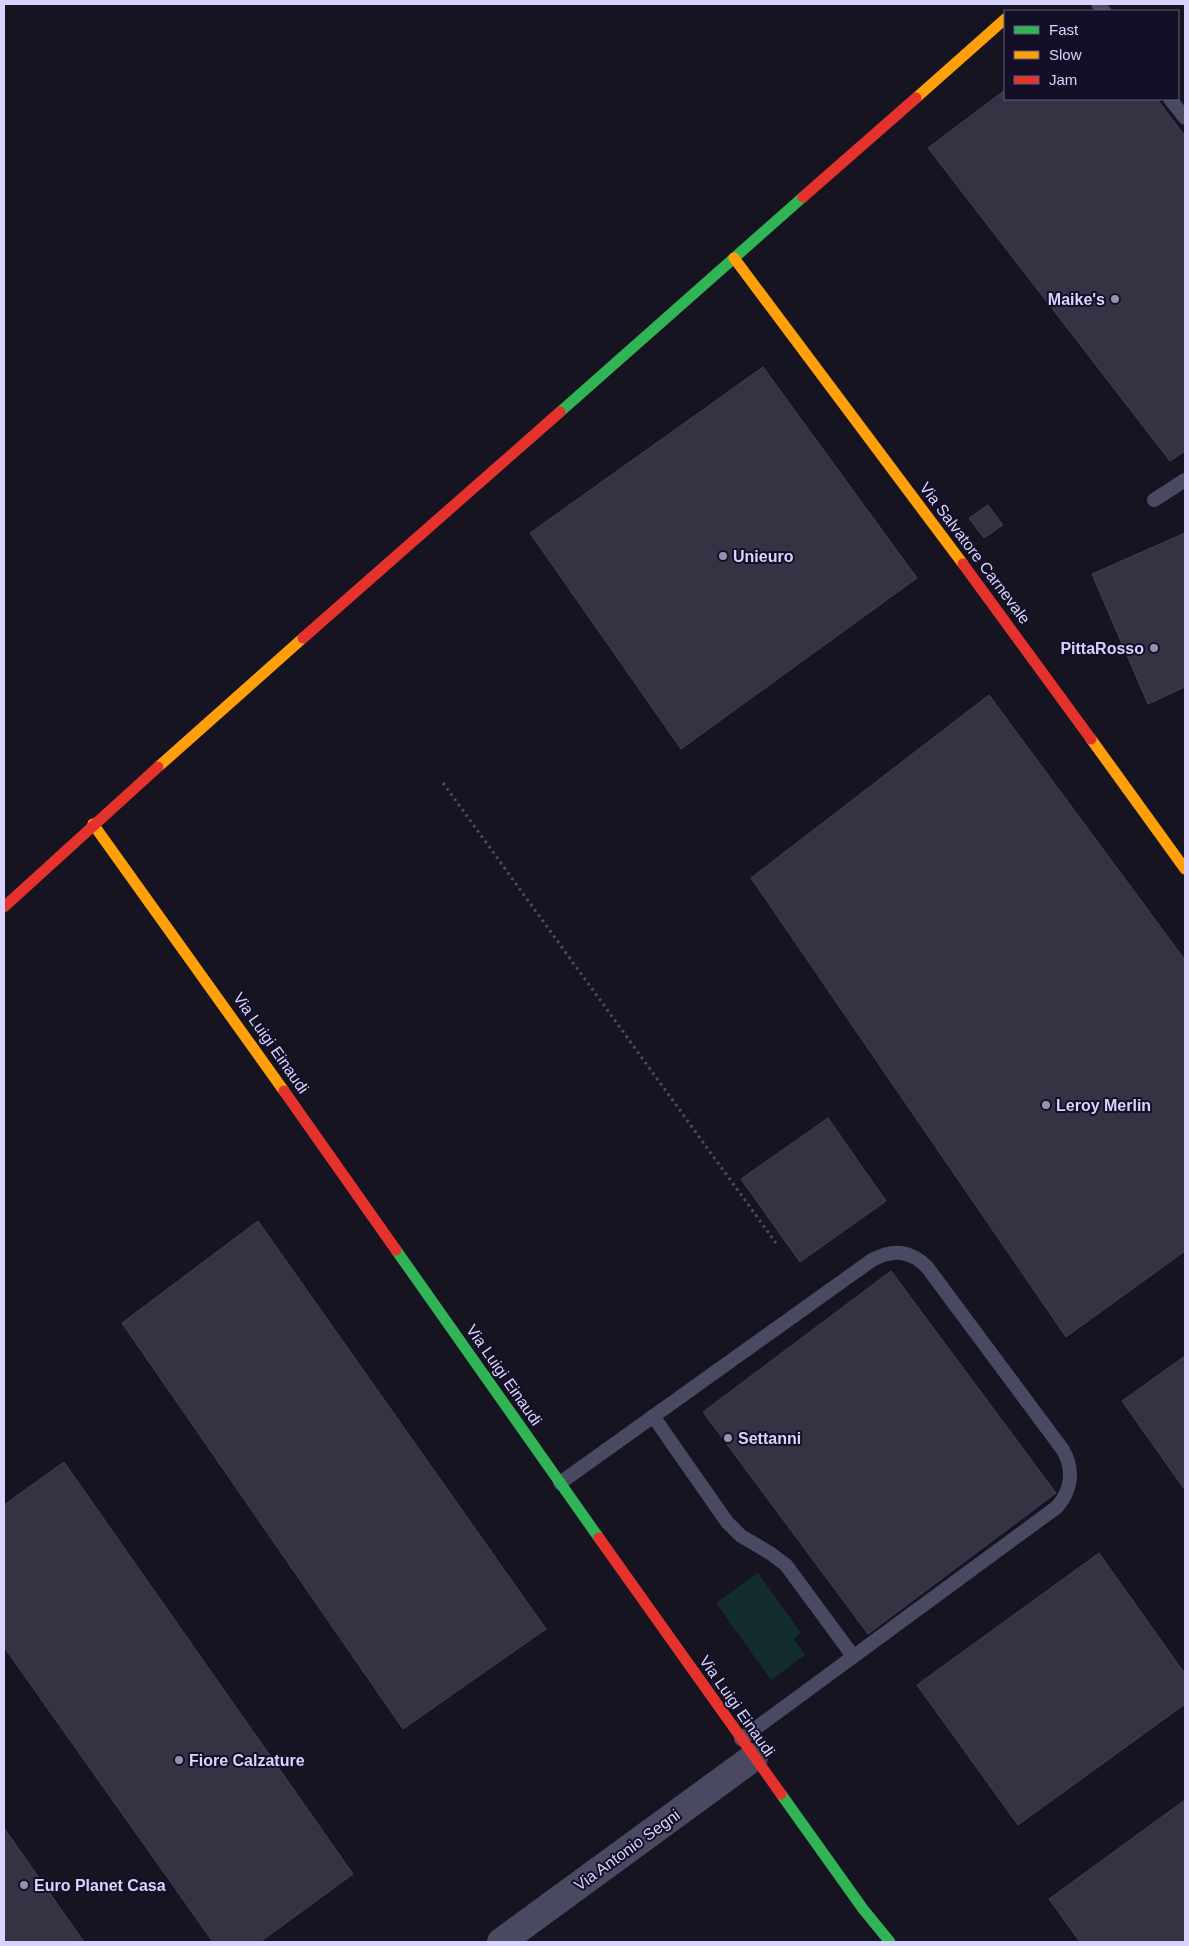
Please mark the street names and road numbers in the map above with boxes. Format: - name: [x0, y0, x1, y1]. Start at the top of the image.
- street label: Via Salvatore Carnevale: [916, 479, 1034, 627]
- street label: Via Luigi Einaudi: [230, 989, 312, 1097]
- street label: Via Luigi Einaudi: [463, 1321, 545, 1429]
- street label: Via Luigi Einaudi: [696, 1652, 778, 1760]
- street label: Via Antonio Segni: [571, 1806, 683, 1894]

